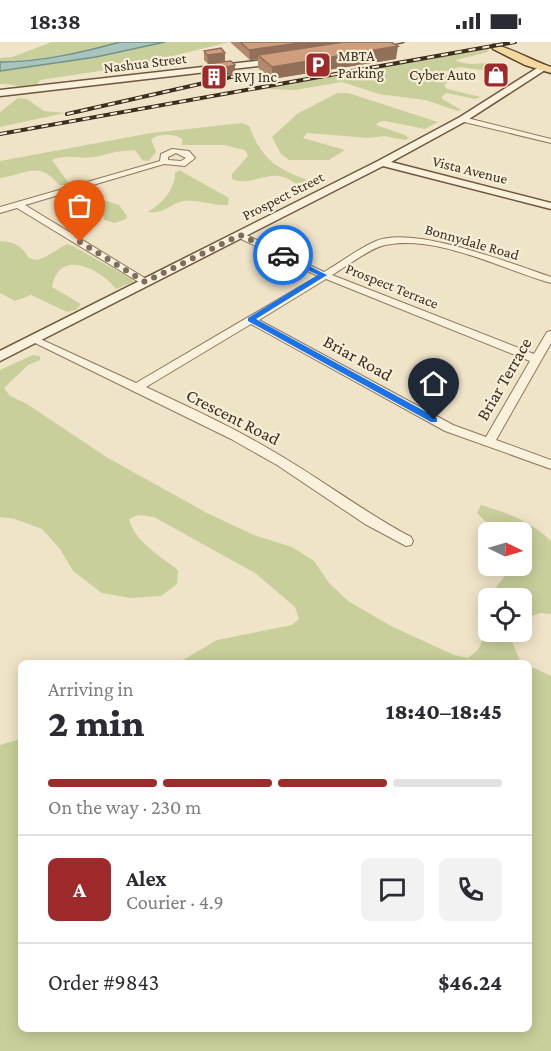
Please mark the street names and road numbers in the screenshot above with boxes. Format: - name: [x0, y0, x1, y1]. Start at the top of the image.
- street label: Nashua Street: [103, 50, 188, 76]
- street label: Vista Avenue: [431, 153, 510, 187]
- street label: Prospect Street: [240, 168, 328, 224]
- street label: Bonnydale Road: [423, 221, 521, 264]
- street label: Prospect Terrace: [343, 260, 441, 313]
- street label: Briar Road: [320, 331, 396, 385]
- street label: Briar Terrace: [472, 334, 536, 424]
- street label: Crescent Road: [183, 385, 284, 449]

